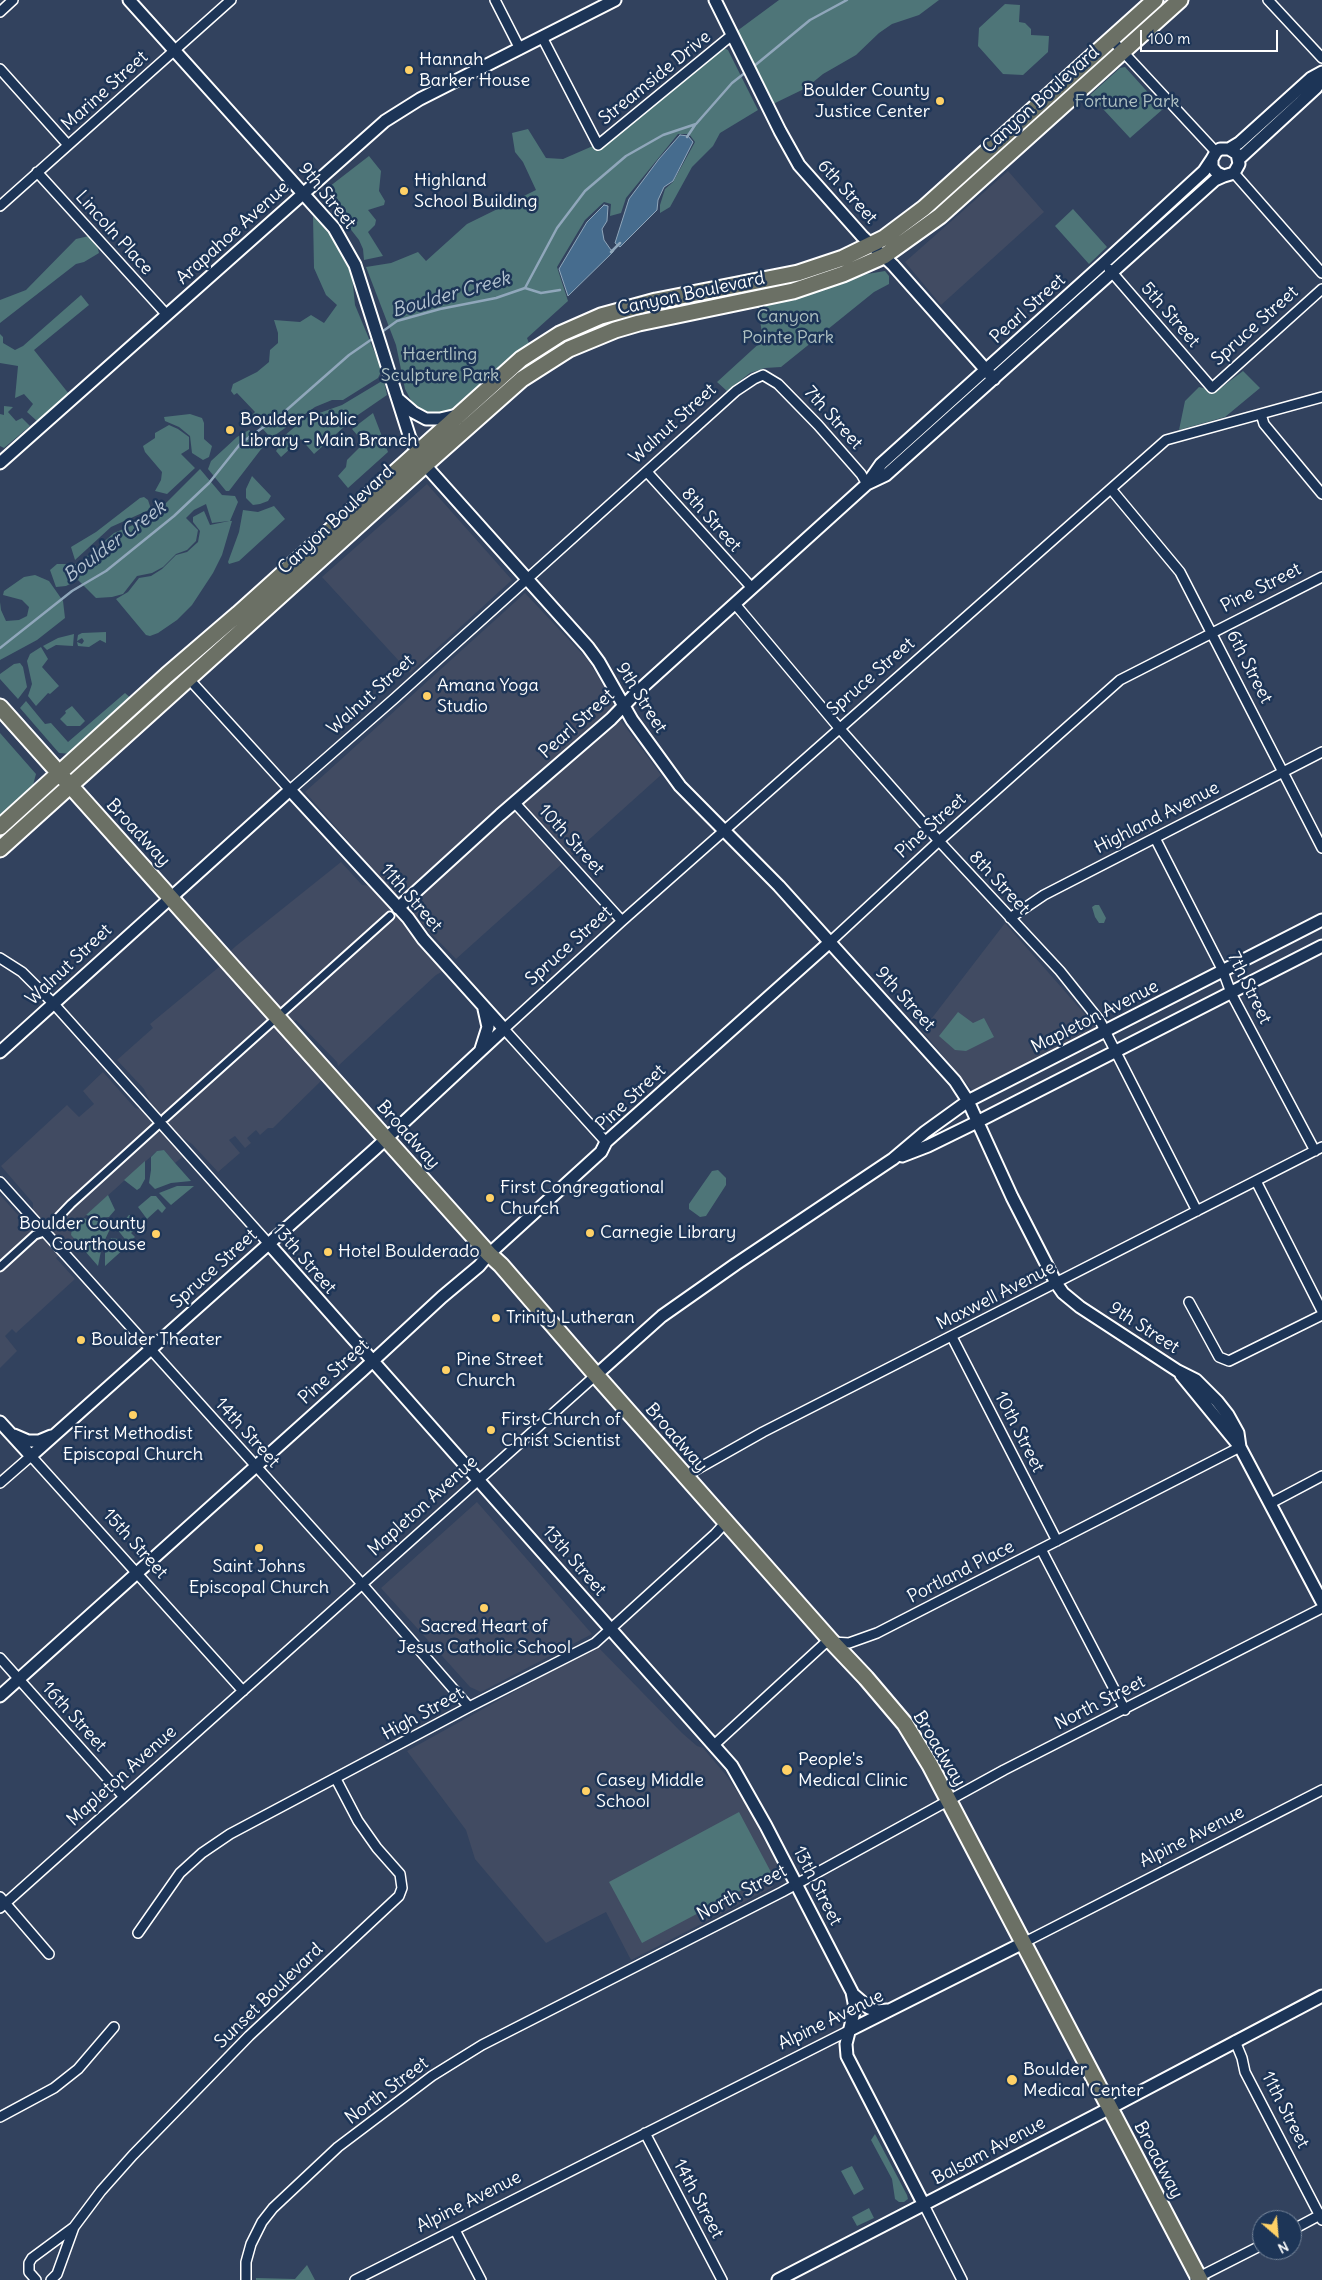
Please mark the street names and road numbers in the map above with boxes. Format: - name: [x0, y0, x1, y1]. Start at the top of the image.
- street label: Streamside Drive: [595, 26, 715, 130]
- street label: Canyon Boulevard: [978, 42, 1104, 158]
- street label: Marine Street: [57, 47, 153, 135]
- street label: 6th Street: [812, 155, 882, 229]
- street label: 9th Street: [294, 158, 360, 234]
- street label: Arapahoe Avenue: [172, 177, 294, 289]
- street label: Lincoln Place: [71, 187, 157, 279]
- street label: Canyon Boulevard: [615, 268, 767, 320]
- street label: Pearl Street: [986, 270, 1070, 348]
- street label: 5th Street: [1136, 278, 1204, 352]
- street label: Spruce Street: [1207, 282, 1303, 370]
- street label: Walnut Street: [625, 379, 721, 469]
- street label: 7th Street: [799, 382, 867, 454]
- street label: Canyon Boulevard: [274, 461, 398, 579]
- street label: 8th Street: [676, 483, 746, 557]
- street label: Pine Street: [1217, 559, 1305, 617]
- street label: 6th Street: [1221, 627, 1277, 707]
- street label: Spruce Street: [823, 633, 919, 721]
- street label: Walnut Street: [323, 650, 419, 740]
- street label: 9th Street: [611, 659, 671, 737]
- street label: Pearl Street: [535, 685, 619, 763]
- street label: Highland Avenue: [1091, 777, 1223, 859]
- street label: Pine Street: [891, 789, 971, 863]
- street label: Broadway: [101, 795, 175, 871]
- street label: 10th Street: [534, 800, 608, 880]
- street label: 8th Street: [964, 847, 1034, 919]
- street label: 11th Street: [376, 860, 446, 936]
- street label: Spruce Street: [521, 902, 617, 990]
- street label: Walnut Street: [22, 920, 116, 1010]
- street label: 7th Street: [1222, 948, 1276, 1028]
- street label: 9th Street: [871, 962, 939, 1036]
- street label: Mapleton Avenue: [1028, 976, 1162, 1058]
- street label: Pine Street: [592, 1060, 670, 1136]
- street label: Broadway: [372, 1096, 444, 1174]
- street label: 13th Street: [268, 1219, 340, 1299]
- street label: Spruce Street: [166, 1225, 262, 1313]
- street label: Maxwell Avenue: [933, 1257, 1059, 1335]
- street label: 9th Street: [1105, 1297, 1183, 1359]
- street label: Pine Street: [294, 1335, 374, 1409]
- street label: 10th Street: [989, 1388, 1049, 1476]
- street label: 14th Street: [210, 1394, 284, 1472]
- street label: Broadway: [640, 1399, 712, 1477]
- street label: Mapleton Avenue: [364, 1451, 482, 1561]
- street label: 15th Street: [98, 1505, 172, 1583]
- street label: 13th Street: [538, 1521, 610, 1601]
- street label: Portland Place: [904, 1536, 1018, 1608]
- street label: North Street: [1051, 1671, 1149, 1735]
- street label: 16th Street: [37, 1678, 111, 1756]
- street label: High Street: [379, 1683, 467, 1745]
- street label: Broadway: [908, 1707, 970, 1791]
- street label: Mapleton Avenue: [63, 1721, 181, 1831]
- street label: Alpine Avenue: [1136, 1801, 1248, 1873]
- street label: 13th Street: [788, 1843, 846, 1929]
- street label: North Street: [693, 1860, 791, 1926]
- street label: Sunset Boulevard: [210, 1939, 328, 2053]
- street label: Alpine Avenue: [775, 1985, 887, 2055]
- street label: North Street: [341, 2053, 433, 2129]
- street label: 11th Street: [1257, 2068, 1313, 2152]
- street label: Balsam Avenue: [929, 2112, 1049, 2190]
- street label: Broadway: [1129, 2118, 1187, 2202]
- street label: 14th Street: [668, 2156, 728, 2242]
- street label: Alpine Avenue: [413, 2166, 525, 2238]

